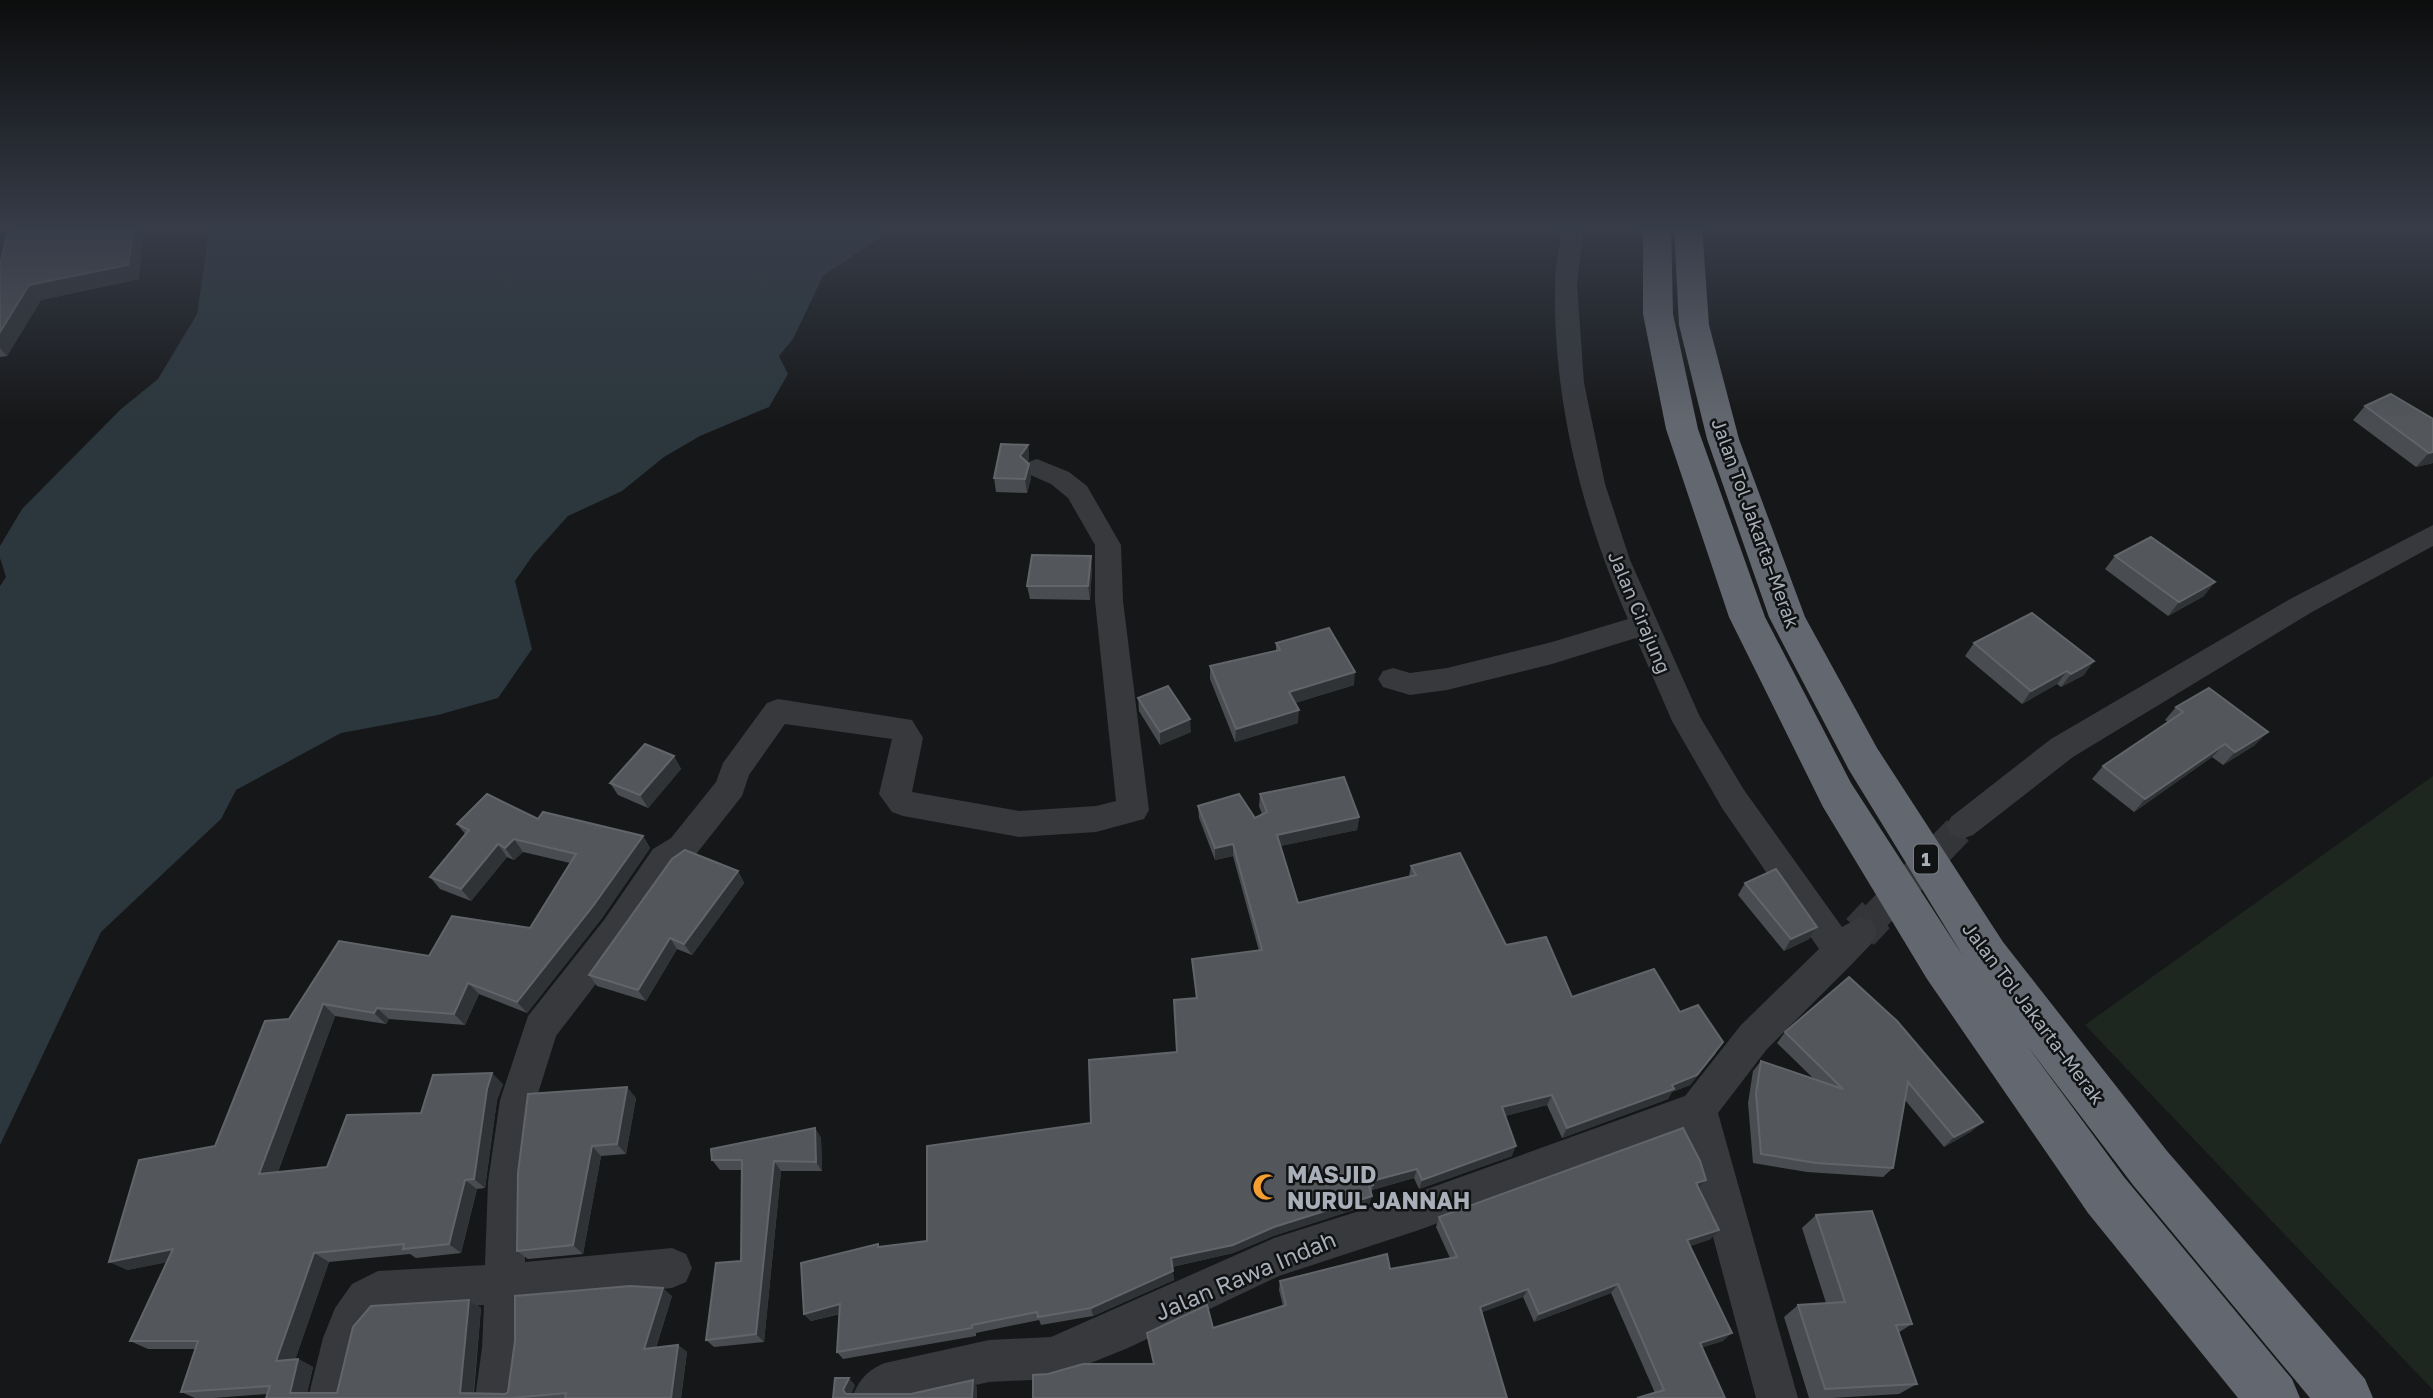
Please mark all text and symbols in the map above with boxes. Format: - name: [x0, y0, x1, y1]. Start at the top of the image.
- street label: Jalan Tol Jakarta–Merak: [1707, 415, 1805, 631]
- street label: Jalan Cirajung: [1604, 547, 1676, 677]
- road number: 1: [1914, 844, 1938, 874]
- street label: Jalan Tol Jakarta–Merak: [1958, 918, 2110, 1109]
- place label: MASJID NURUL JANNAH: [1287, 1160, 1470, 1214]
- mosque icon: MASJID NURUL JANNAH: [1251, 1172, 1281, 1202]
- street label: Jalan Rawa Indah: [1150, 1224, 1340, 1326]

